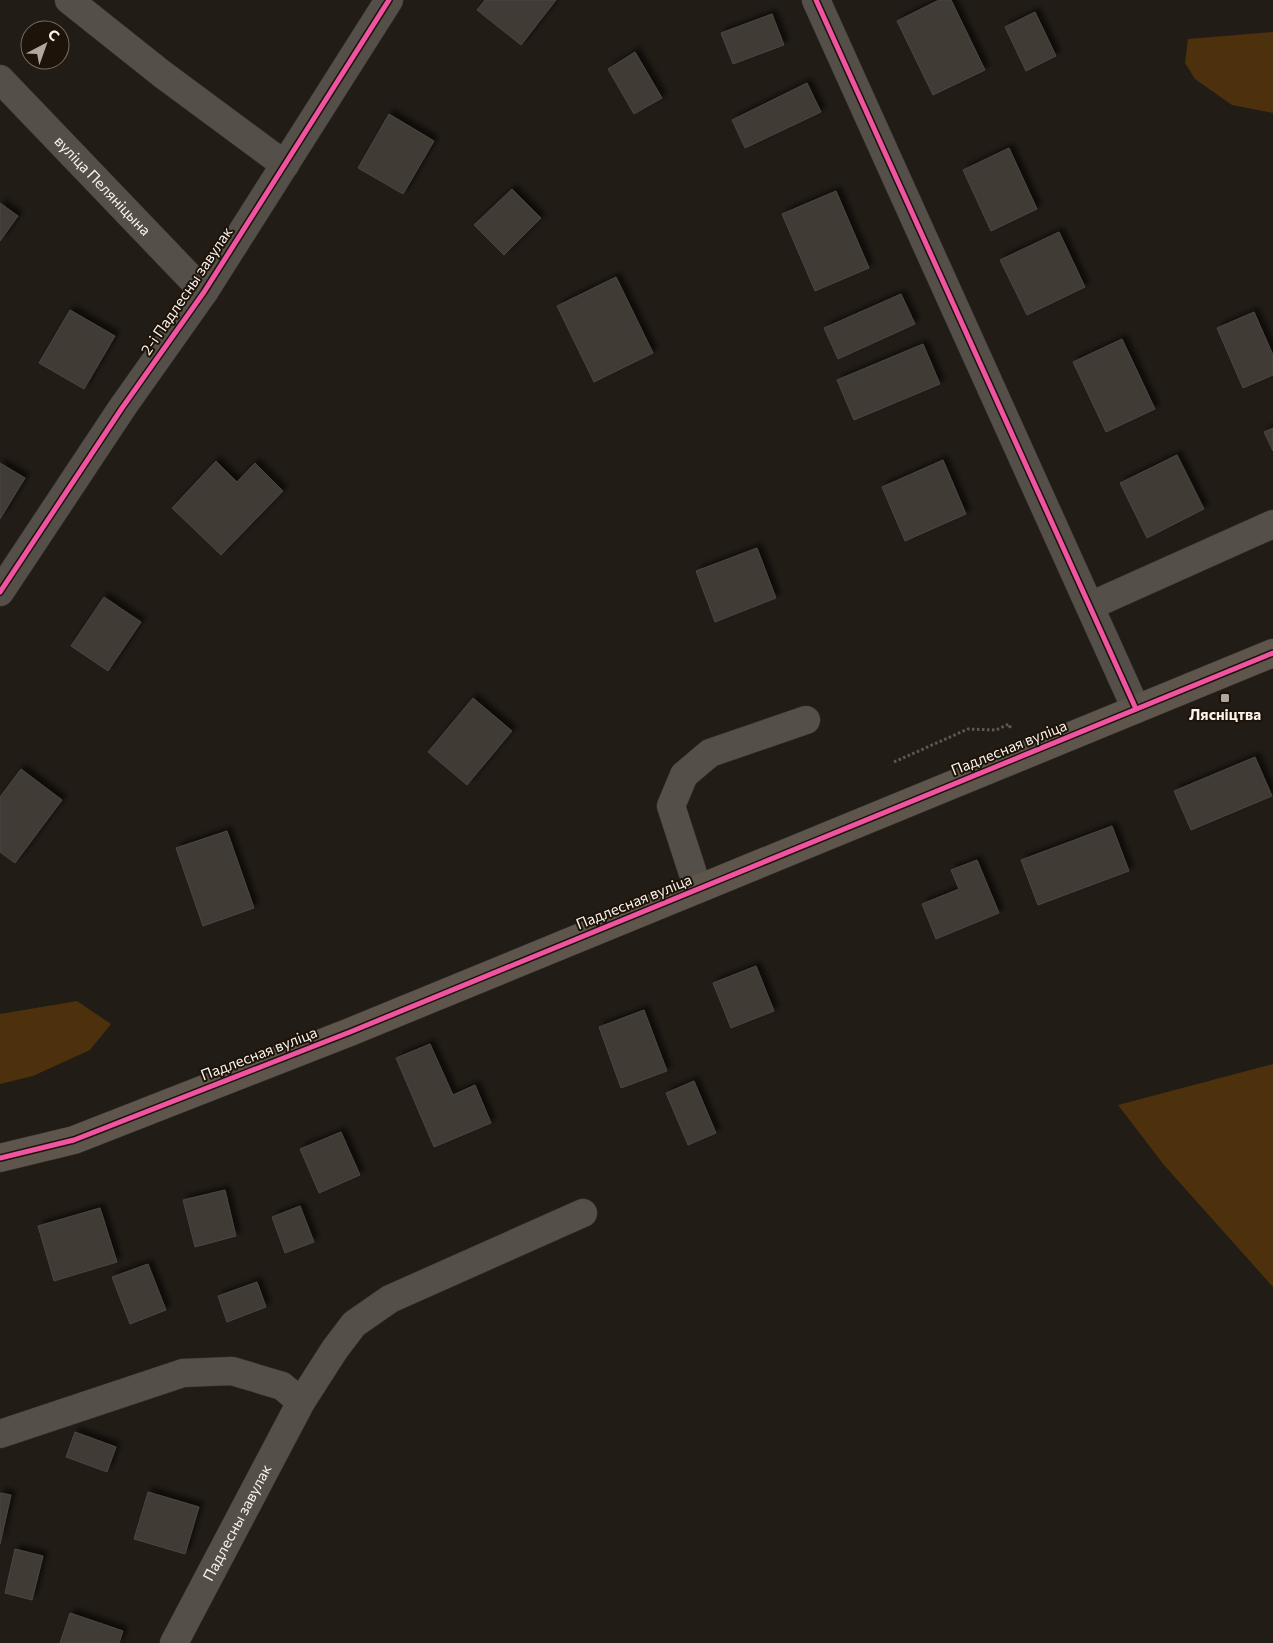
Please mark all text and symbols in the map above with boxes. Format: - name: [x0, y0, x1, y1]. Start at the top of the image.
- north arrow: [20, 20, 70, 70]
- text: С: [45, 25, 63, 44]
- street label: вуліца Пеляніцына: [51, 132, 155, 239]
- street label: 2-і Падлесны завулак: [137, 223, 236, 358]
- marker: Лясніцтва: [1219, 692, 1231, 704]
- place label: Лясніцтва: [1189, 705, 1261, 723]
- street label: Падлесная вуліца: [948, 716, 1069, 779]
- street label: Падлесная вуліца: [573, 870, 694, 933]
- street label: Падлесная вуліца: [198, 1023, 319, 1084]
- street label: Падлесны завулак: [198, 1461, 275, 1584]

